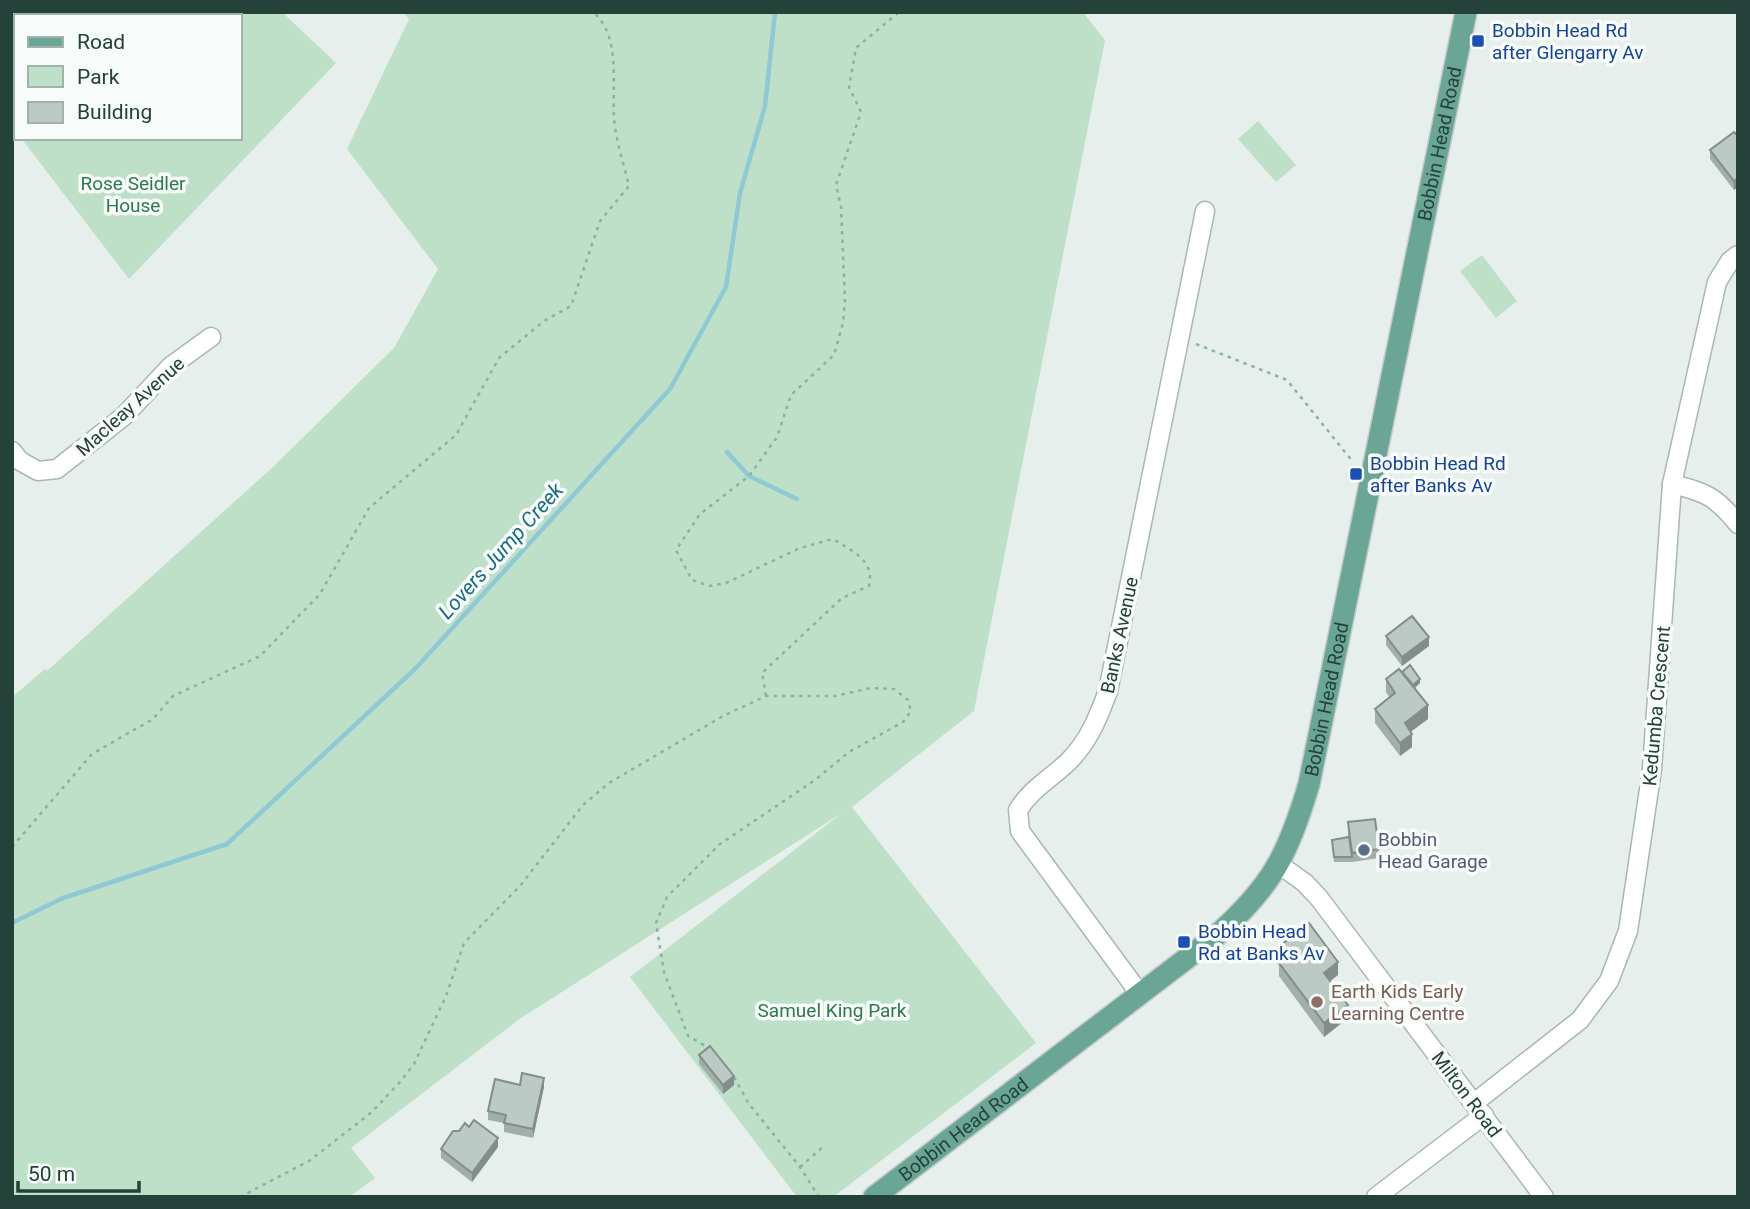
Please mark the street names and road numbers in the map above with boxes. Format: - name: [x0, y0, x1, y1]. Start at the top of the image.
- street label: Bobbin Head Road: [1413, 65, 1467, 223]
- street label: Macleay Avenue: [72, 352, 189, 461]
- street label: Banks Avenue: [1096, 575, 1143, 696]
- street label: Bobbin Head Road: [1300, 620, 1354, 779]
- street label: Kedumba Crescent: [1638, 625, 1675, 787]
- street label: Milton Road: [1427, 1047, 1506, 1142]
- street label: Bobbin Head Road: [894, 1073, 1033, 1186]

